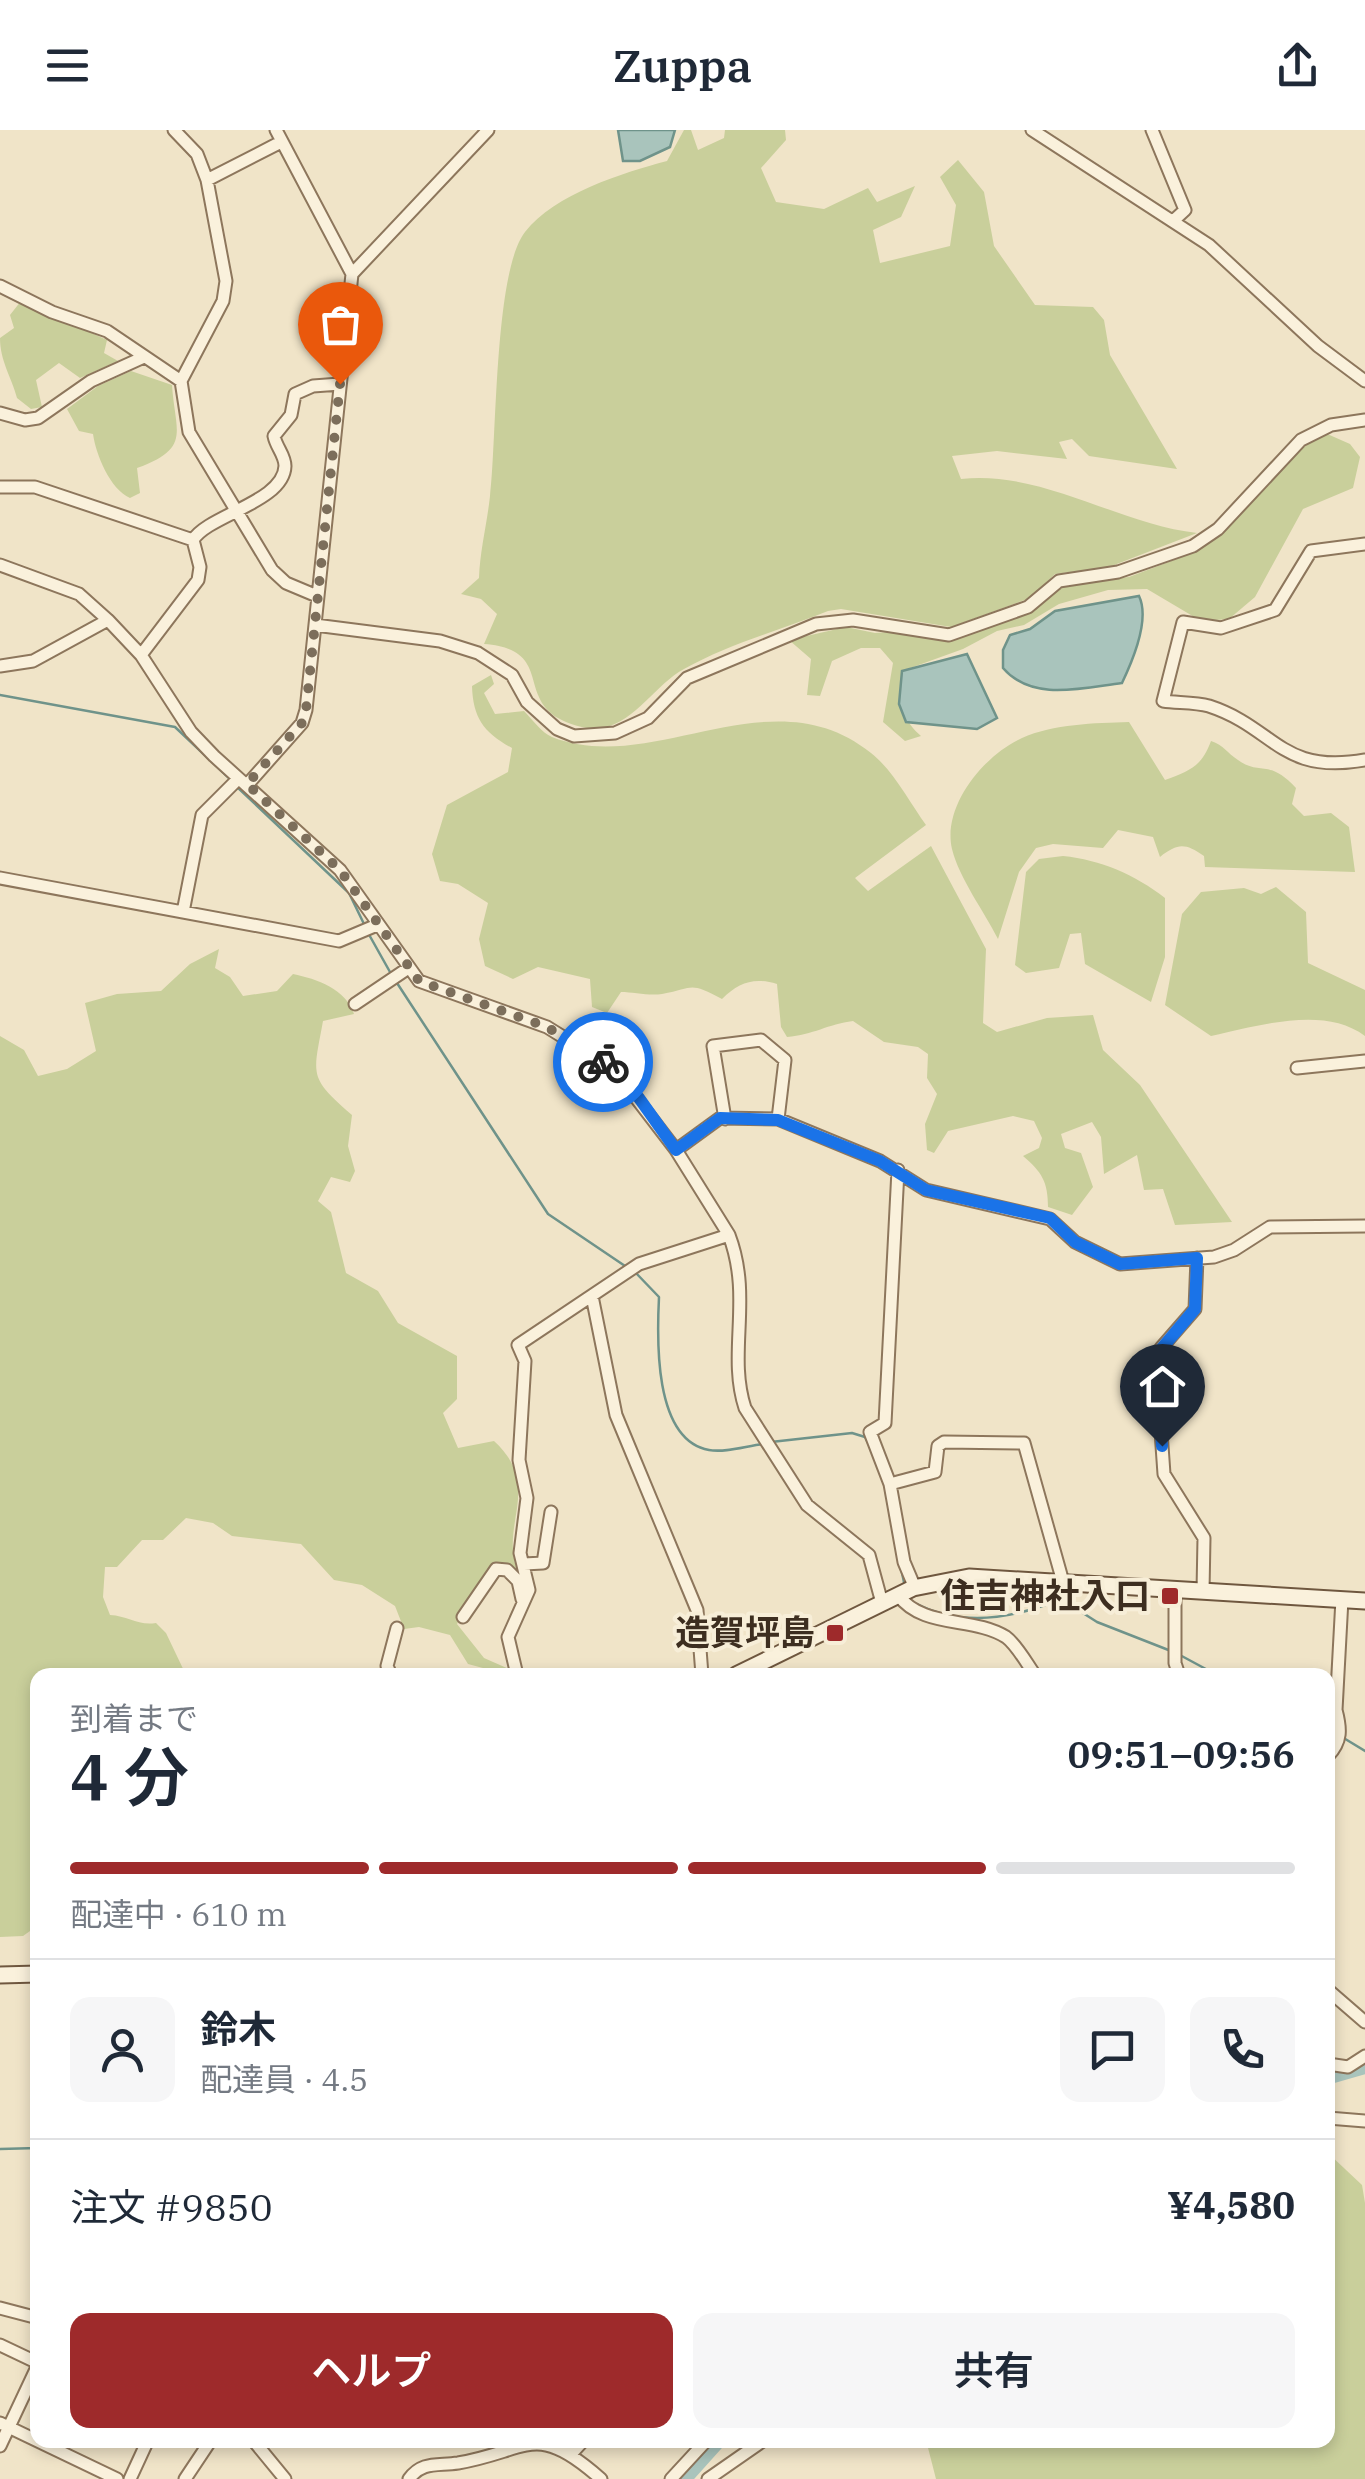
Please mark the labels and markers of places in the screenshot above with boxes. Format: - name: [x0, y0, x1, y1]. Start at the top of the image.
- pin: [298, 282, 383, 385]
- pin: [1120, 1344, 1205, 1447]
- place label: 住吉神社入口: [940, 1572, 1150, 1618]
- marker: 住吉神社入口: [1159, 1585, 1181, 1607]
- place label: 造賀坪島: [675, 1609, 815, 1655]
- marker: 造賀坪島: [824, 1622, 846, 1644]

